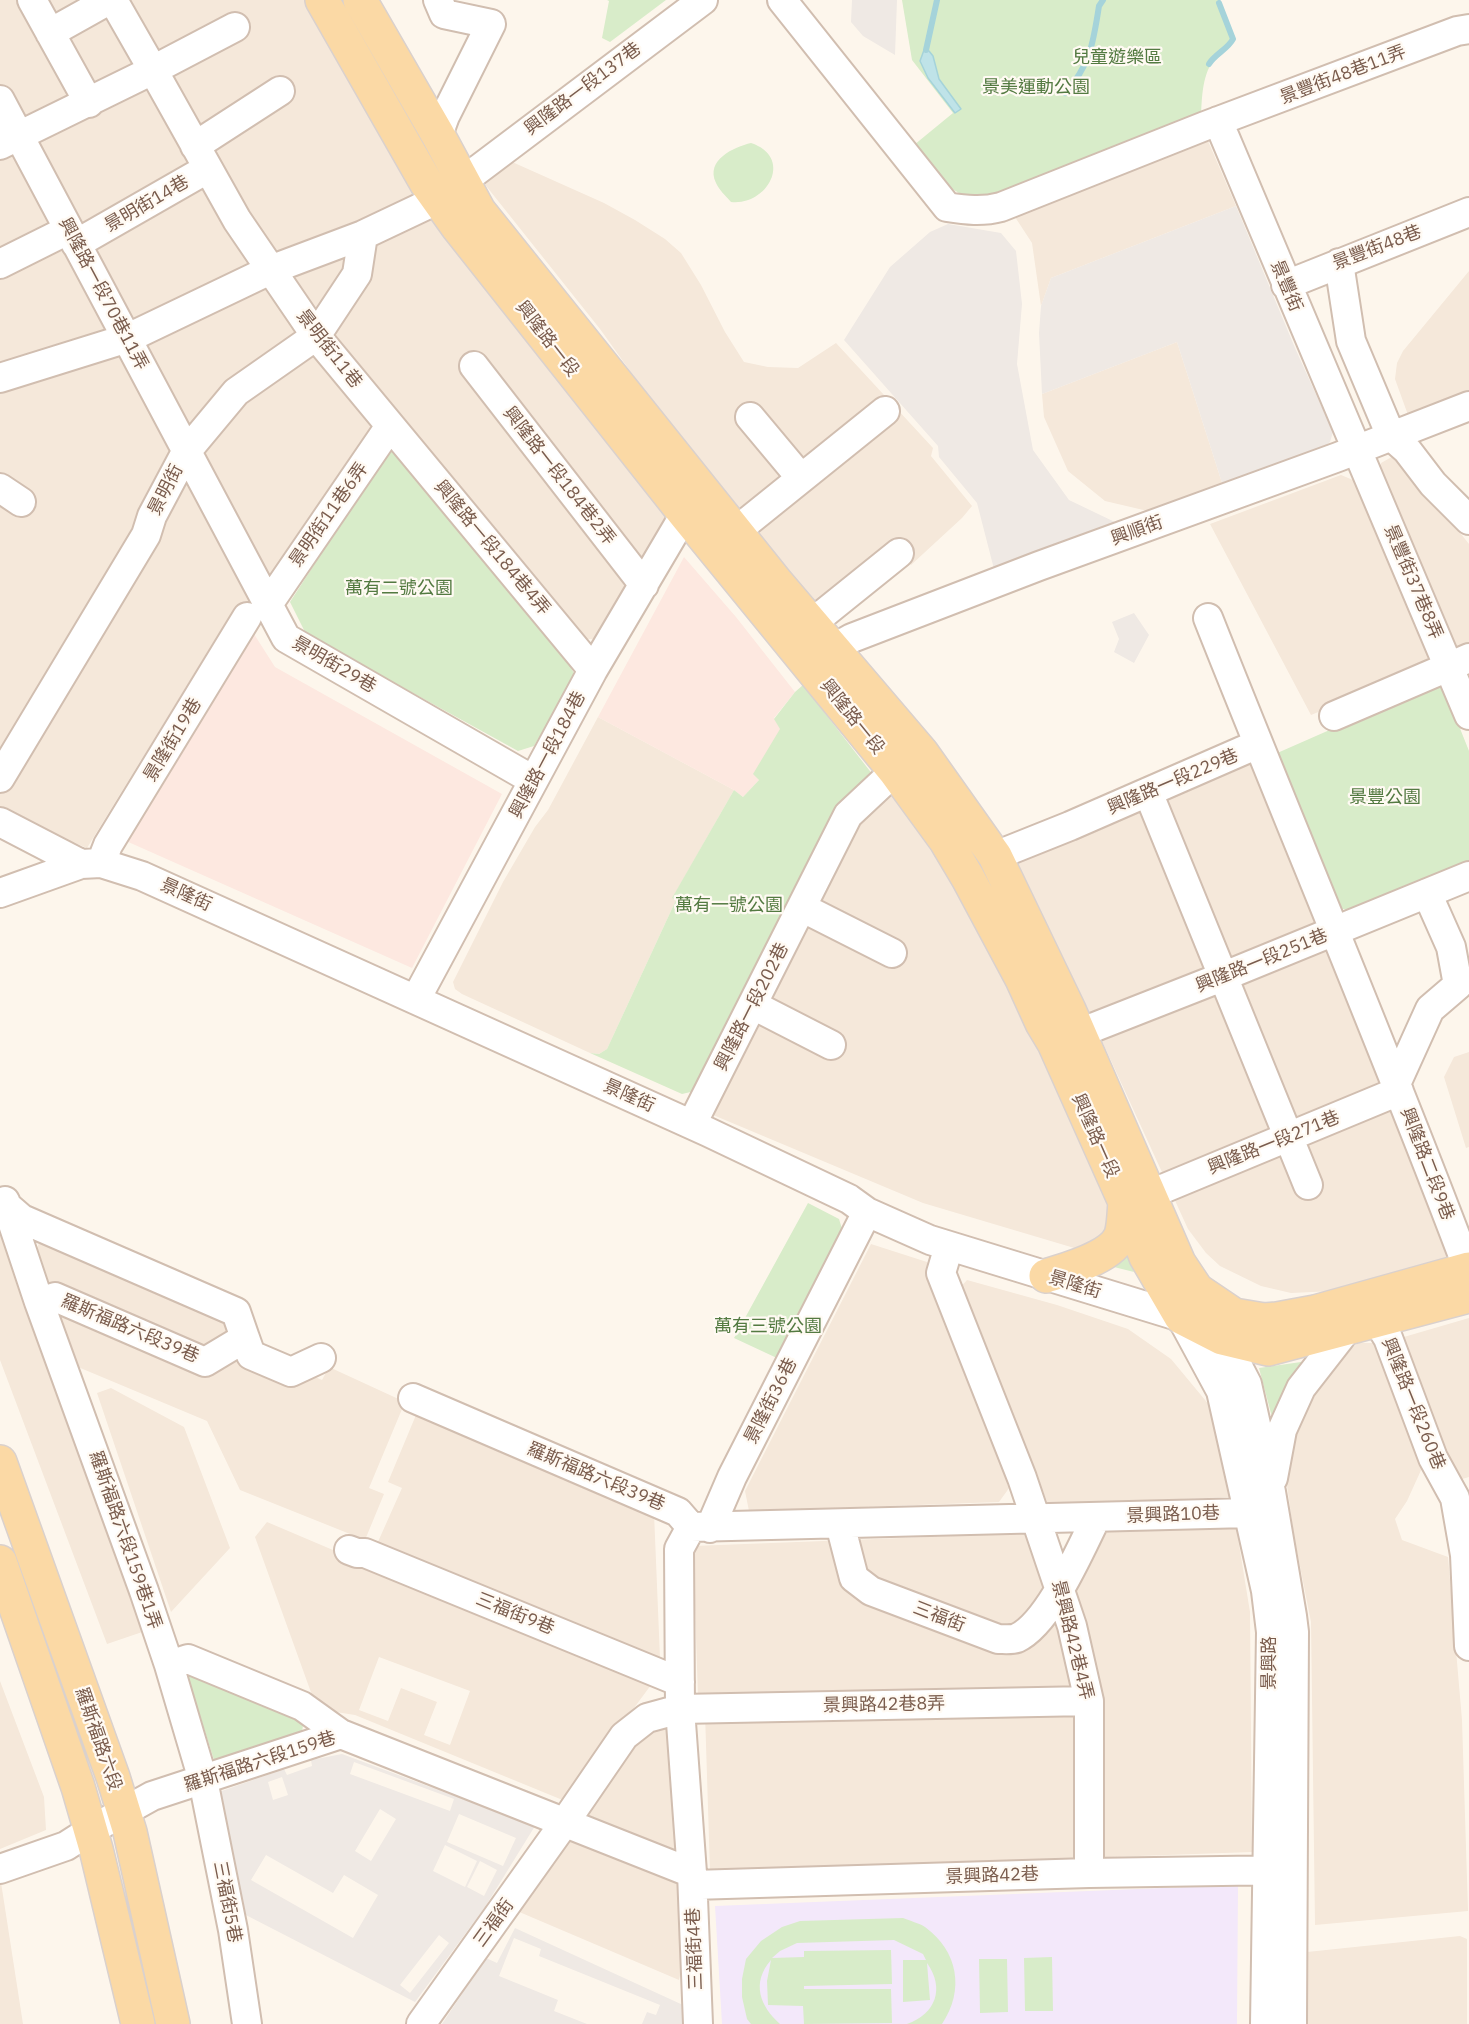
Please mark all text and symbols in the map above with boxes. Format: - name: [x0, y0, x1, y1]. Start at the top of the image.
- street label: 興隆路一段137巷: [520, 38, 646, 140]
- street label: 景豐街48巷11弄: [1277, 41, 1409, 109]
- park label: 兒童遊樂區: [1072, 47, 1162, 69]
- park label: 景美運動公園: [982, 77, 1090, 99]
- street label: 景明街14巷: [101, 171, 193, 237]
- street label: 興隆路一段70巷11弄: [54, 214, 152, 374]
- street label: 景豐街48巷: [1329, 221, 1425, 275]
- street label: 景豐街: [1266, 257, 1306, 315]
- street label: 興隆路一段: [511, 297, 583, 381]
- street label: 景明街11巷: [292, 305, 366, 393]
- street label: 興隆路一段184巷2弄: [498, 403, 620, 549]
- street label: 景明街11巷6弄: [285, 459, 373, 571]
- street label: 景明街: [144, 461, 188, 519]
- street label: 興隆路一段184巷4弄: [429, 476, 555, 620]
- street label: 興順街: [1108, 512, 1166, 550]
- street label: 景豐街37巷8弄: [1379, 521, 1447, 643]
- park label: 萬有二號公園: [345, 578, 453, 600]
- street label: 景明街29巷: [288, 632, 380, 698]
- street label: 興隆路一段: [815, 675, 889, 759]
- street label: 興隆路一段184巷: [506, 688, 590, 822]
- street label: 景隆街19巷: [140, 694, 206, 786]
- street label: 興隆路一段229巷: [1104, 745, 1242, 819]
- park label: 景豐公園: [1349, 787, 1421, 809]
- street label: 景隆街: [157, 874, 215, 916]
- park label: 萬有一號公園: [675, 895, 783, 917]
- street label: 興隆路一段251巷: [1193, 925, 1331, 997]
- street label: 興隆路一段202巷: [711, 940, 793, 1074]
- street label: 景隆街: [600, 1075, 658, 1117]
- street label: 興隆路一段: [1067, 1090, 1123, 1182]
- street label: 興隆路二段9巷: [1396, 1105, 1458, 1223]
- street label: 興隆路一段271巷: [1205, 1107, 1343, 1179]
- street label: 景隆街: [1046, 1267, 1104, 1303]
- street label: 羅斯福路六段39巷: [58, 1290, 202, 1368]
- park label: 萬有三號公園: [714, 1316, 822, 1338]
- street label: 興隆路一段260巷: [1377, 1335, 1449, 1473]
- street label: 景隆街36巷: [740, 1354, 802, 1448]
- street label: 羅斯福路六段39巷: [524, 1438, 668, 1516]
- street label: 羅斯福路六段159巷1弄: [84, 1448, 166, 1632]
- street label: 景興路10巷: [1126, 1503, 1220, 1527]
- street label: 景興路42巷4弄: [1047, 1578, 1097, 1702]
- street label: 三福街9巷: [473, 1588, 557, 1640]
- street label: 三福街: [910, 1597, 968, 1637]
- street label: 景興路: [1259, 1636, 1281, 1690]
- street label: 羅斯福路六段: [70, 1684, 126, 1794]
- street label: 景興路42巷8弄: [823, 1693, 945, 1717]
- street label: 羅斯福路六段159巷: [181, 1727, 339, 1797]
- street label: 三福街5巷: [208, 1859, 246, 1945]
- street label: 景興路42巷: [945, 1864, 1039, 1888]
- street label: 三福街: [469, 1895, 519, 1951]
- street label: 三福街4巷: [683, 1907, 707, 1991]

